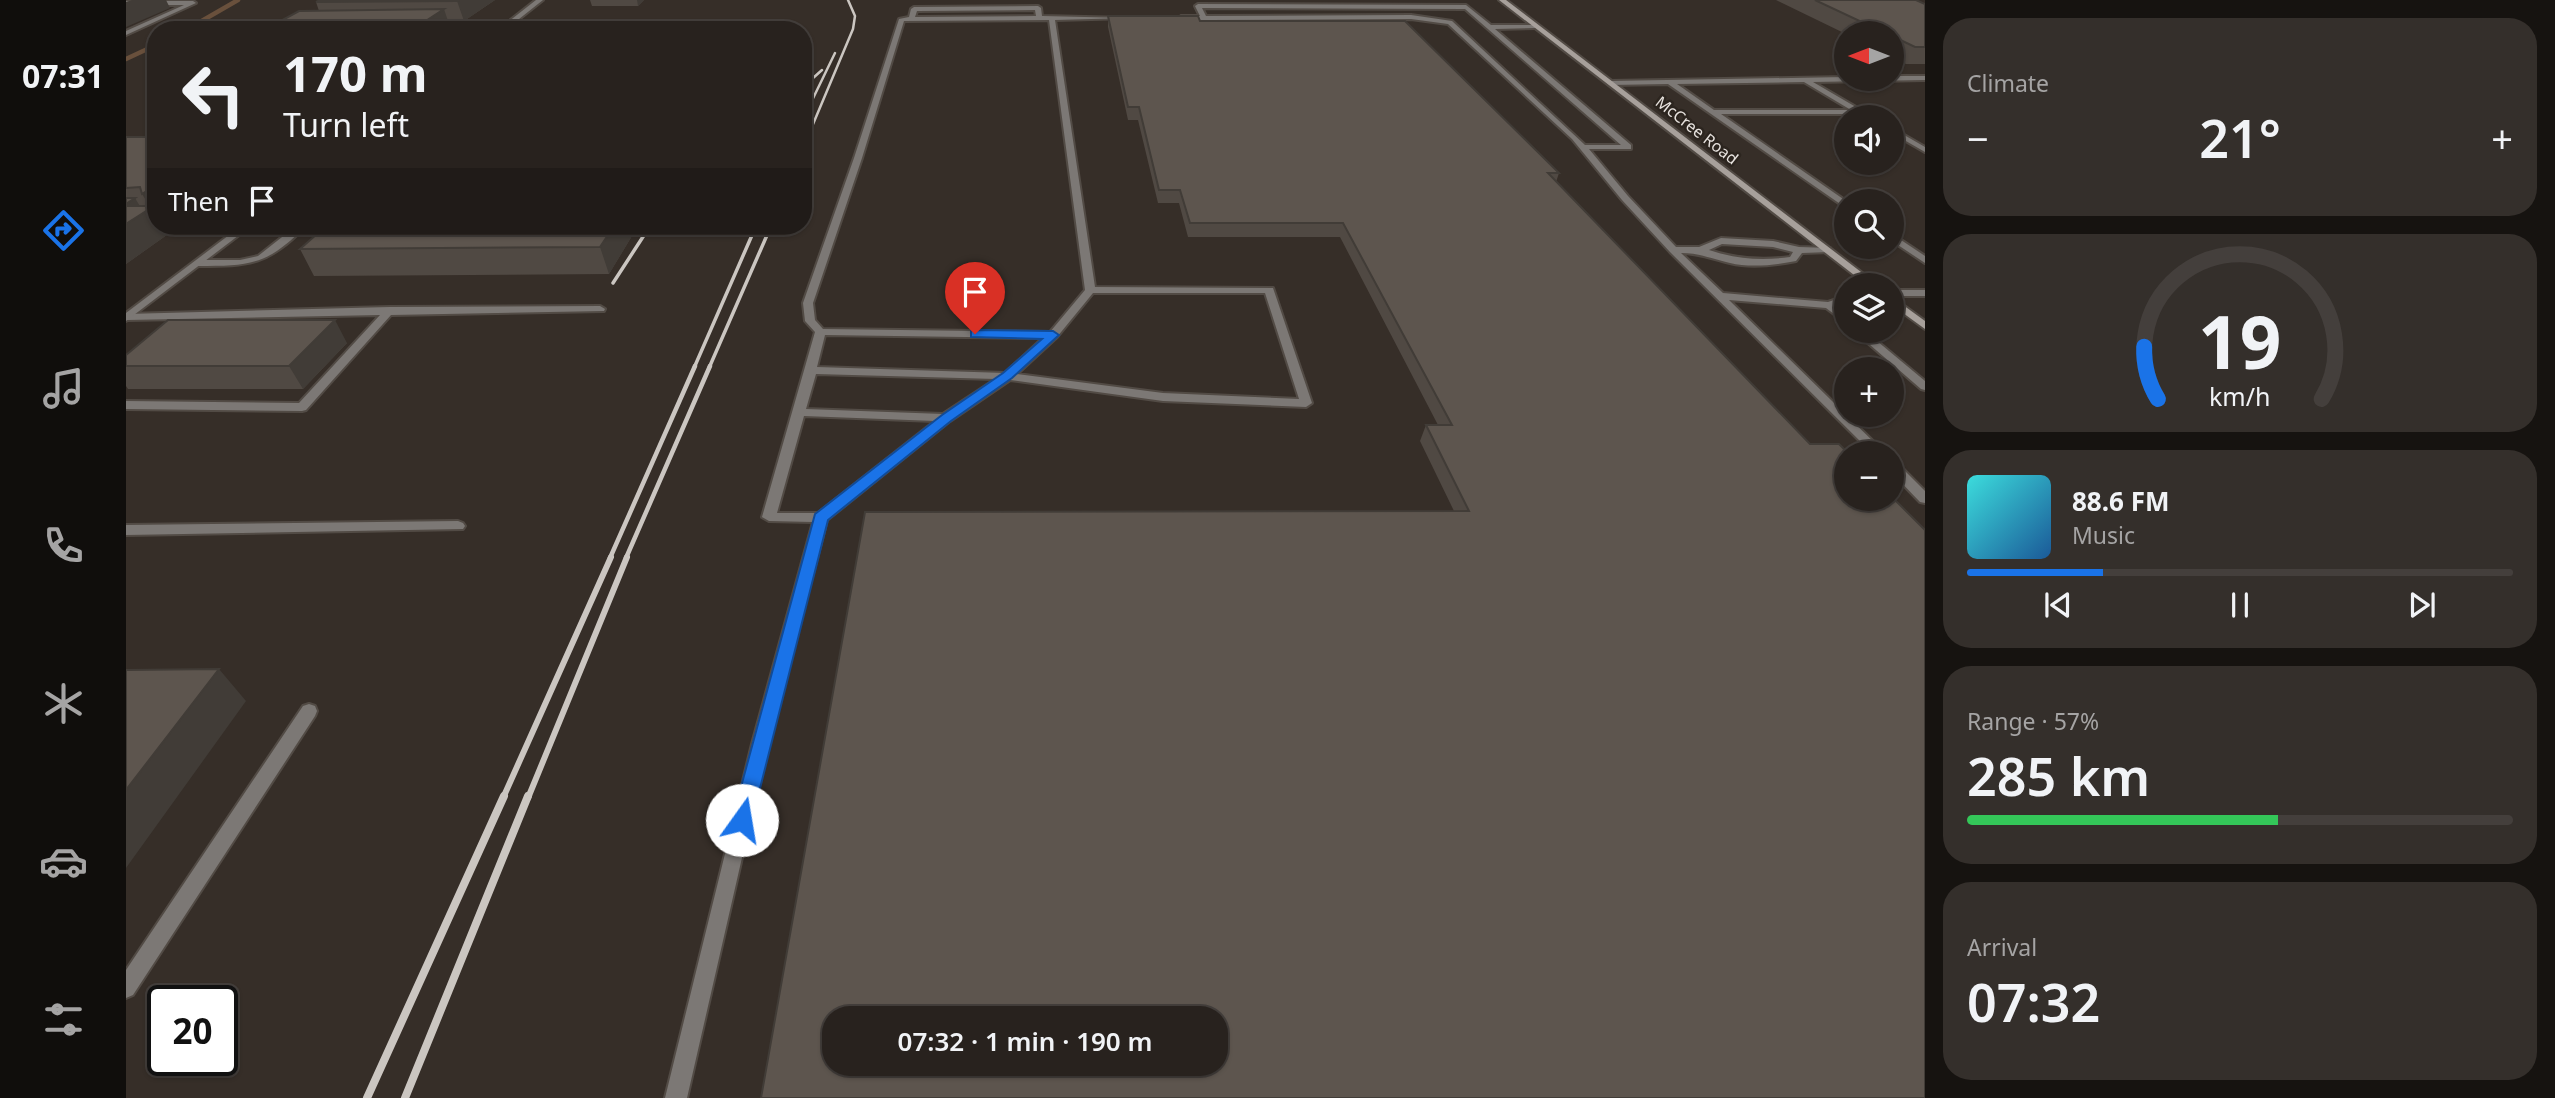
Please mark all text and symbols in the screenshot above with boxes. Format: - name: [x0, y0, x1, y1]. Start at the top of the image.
- north arrow: [1834, 21, 1904, 91]
- map controls: [1834, 21, 1904, 511]
- text: 170 m: [283, 40, 428, 106]
- icon: left: [168, 49, 259, 140]
- text: 07:31: [22, 54, 104, 97]
- text: Climate: [1967, 67, 2049, 99]
- street label: McCree Road: [1651, 91, 1743, 169]
- text: 21°: [2199, 102, 2281, 173]
- text: Turn left: [283, 103, 409, 146]
- button: sound: [1834, 105, 1904, 175]
- text: −: [1967, 112, 1989, 164]
- text: +: [2491, 112, 2513, 164]
- icon: arrive: [243, 182, 281, 220]
- text: Then: [168, 183, 229, 219]
- button: search: [1834, 189, 1904, 259]
- icon: directions: [39, 206, 88, 255]
- pin: [945, 262, 1005, 334]
- icon: arrive: [956, 273, 994, 311]
- button: layers: [1834, 273, 1904, 343]
- text: 19: [2198, 291, 2282, 390]
- button: +: [1834, 357, 1904, 427]
- icon: music: [39, 364, 88, 413]
- text: km/h: [2209, 379, 2271, 413]
- button: −: [1834, 441, 1904, 511]
- text: 88.6 FM: [2072, 483, 2169, 519]
- text: Music: [2072, 519, 2135, 551]
- icon: phone: [39, 521, 88, 570]
- icon: previous: [2039, 586, 2077, 624]
- icon: pause: [2221, 586, 2259, 624]
- icon: next: [2403, 586, 2441, 624]
- icon: climate: [39, 679, 88, 728]
- text: Range · 57%: [1967, 705, 2099, 737]
- text: 285 km: [1967, 740, 2150, 811]
- position arrow: [705, 783, 779, 857]
- icon: car: [39, 837, 88, 886]
- text: Arrival: [1967, 931, 2037, 963]
- text: 07:32: [1967, 966, 2100, 1037]
- speed limit sign: 20: [147, 985, 238, 1076]
- icon: filters: [39, 995, 88, 1044]
- text: 07:32 · 1 min · 190 m: [898, 1023, 1152, 1059]

